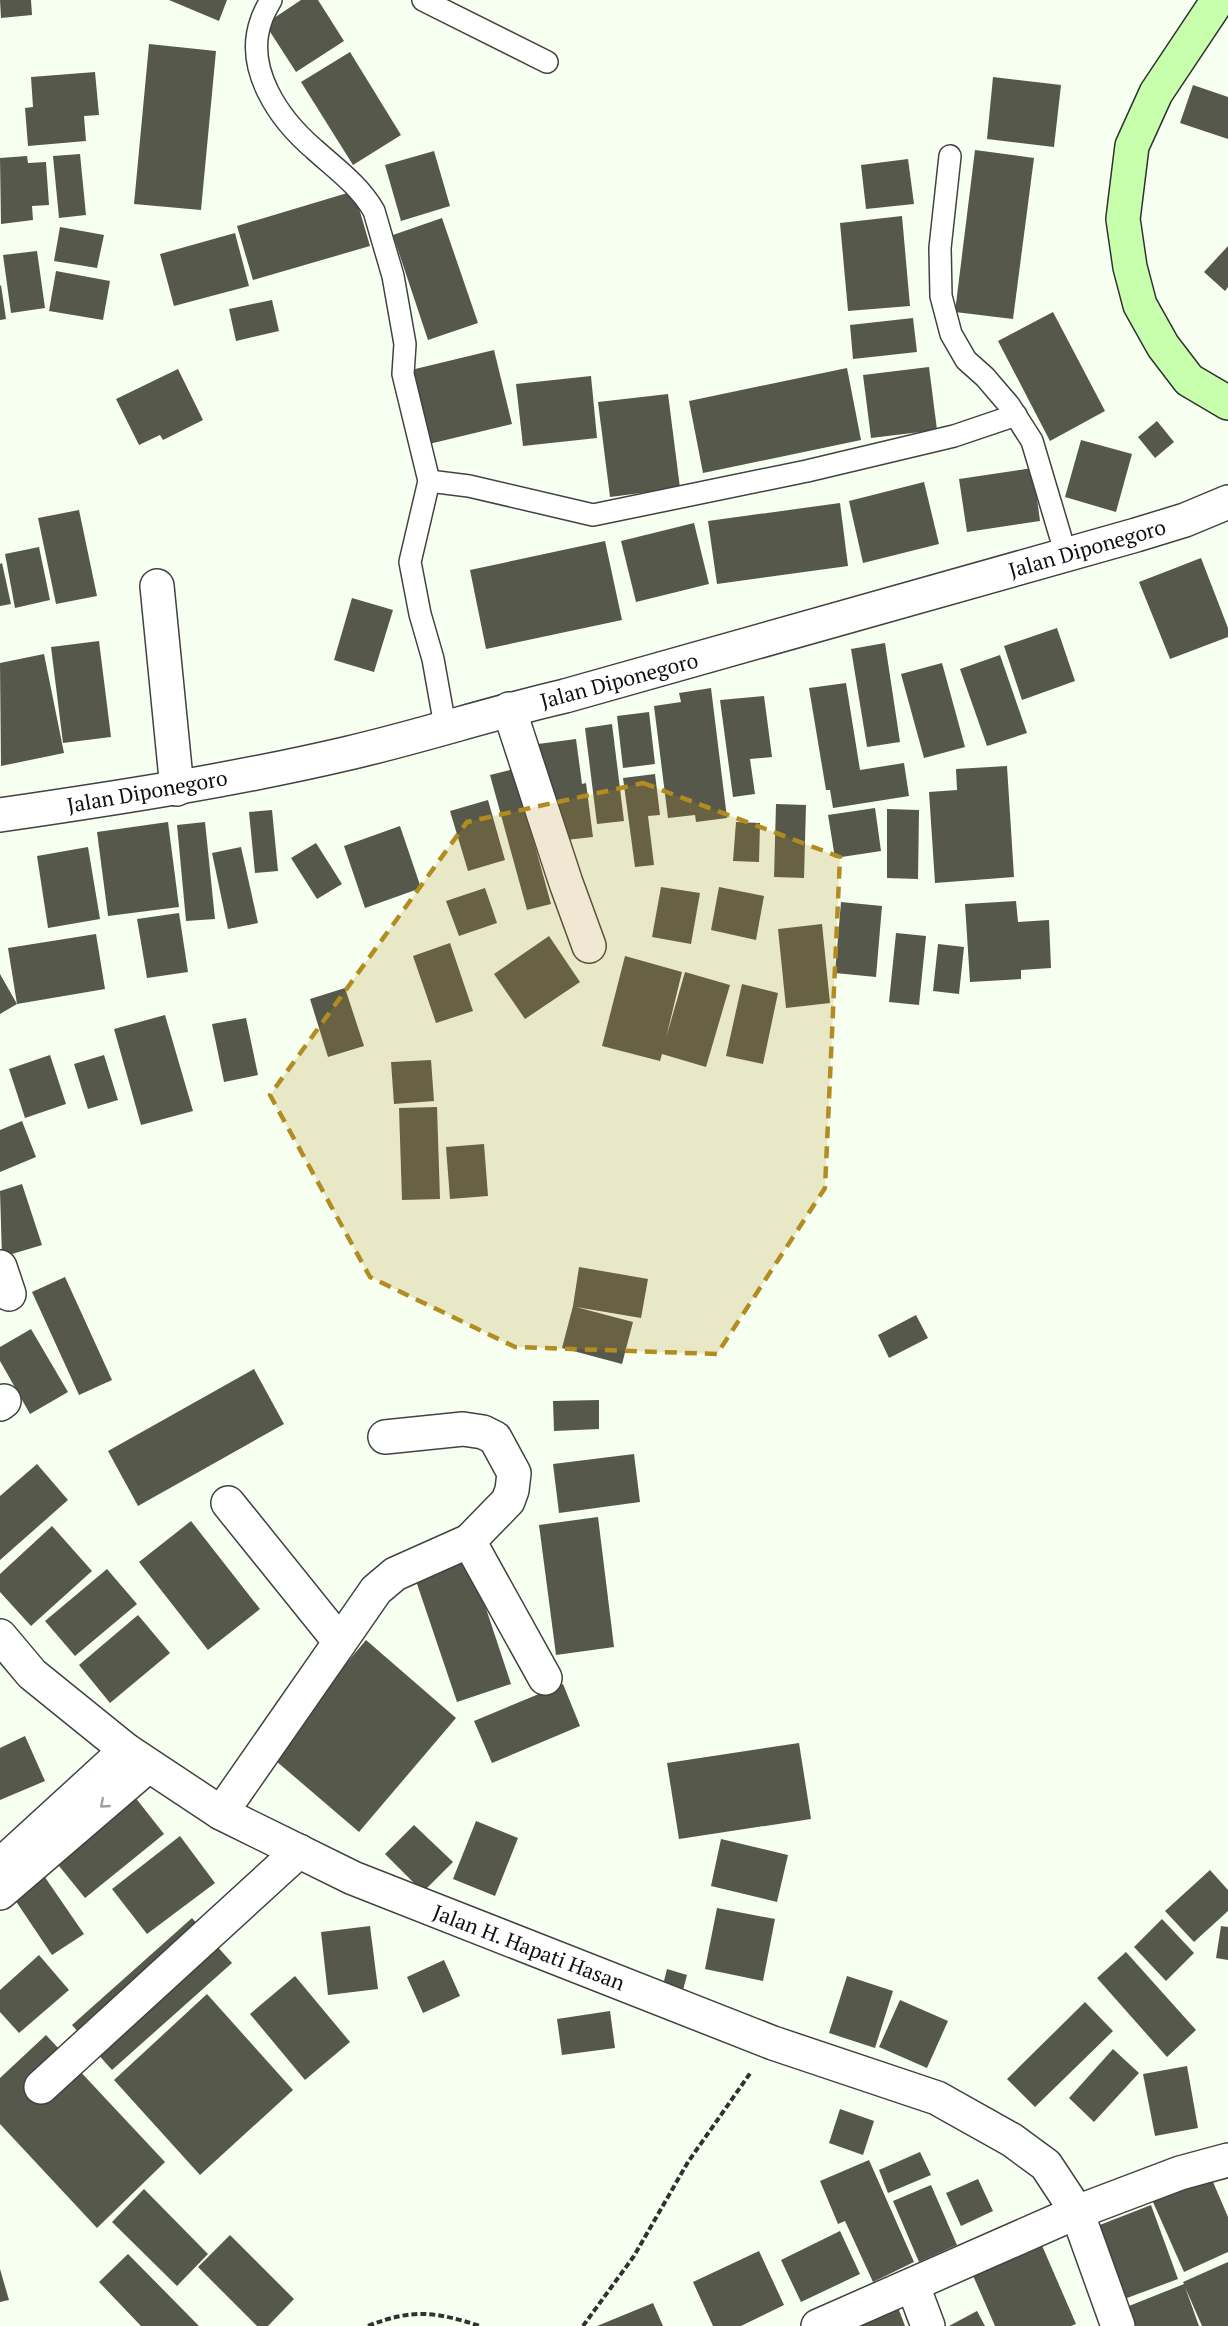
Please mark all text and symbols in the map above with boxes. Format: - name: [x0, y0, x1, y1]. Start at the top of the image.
- street label: Jalan Diponegoro: [1005, 512, 1169, 584]
- street label: Jalan Diponegoro: [537, 645, 701, 715]
- street label: Jalan Diponegoro: [65, 763, 229, 819]
- one-way arrow: [100, 1797, 111, 1808]
- street label: Jalan H. Hapati Hasan: [429, 1897, 629, 1997]

